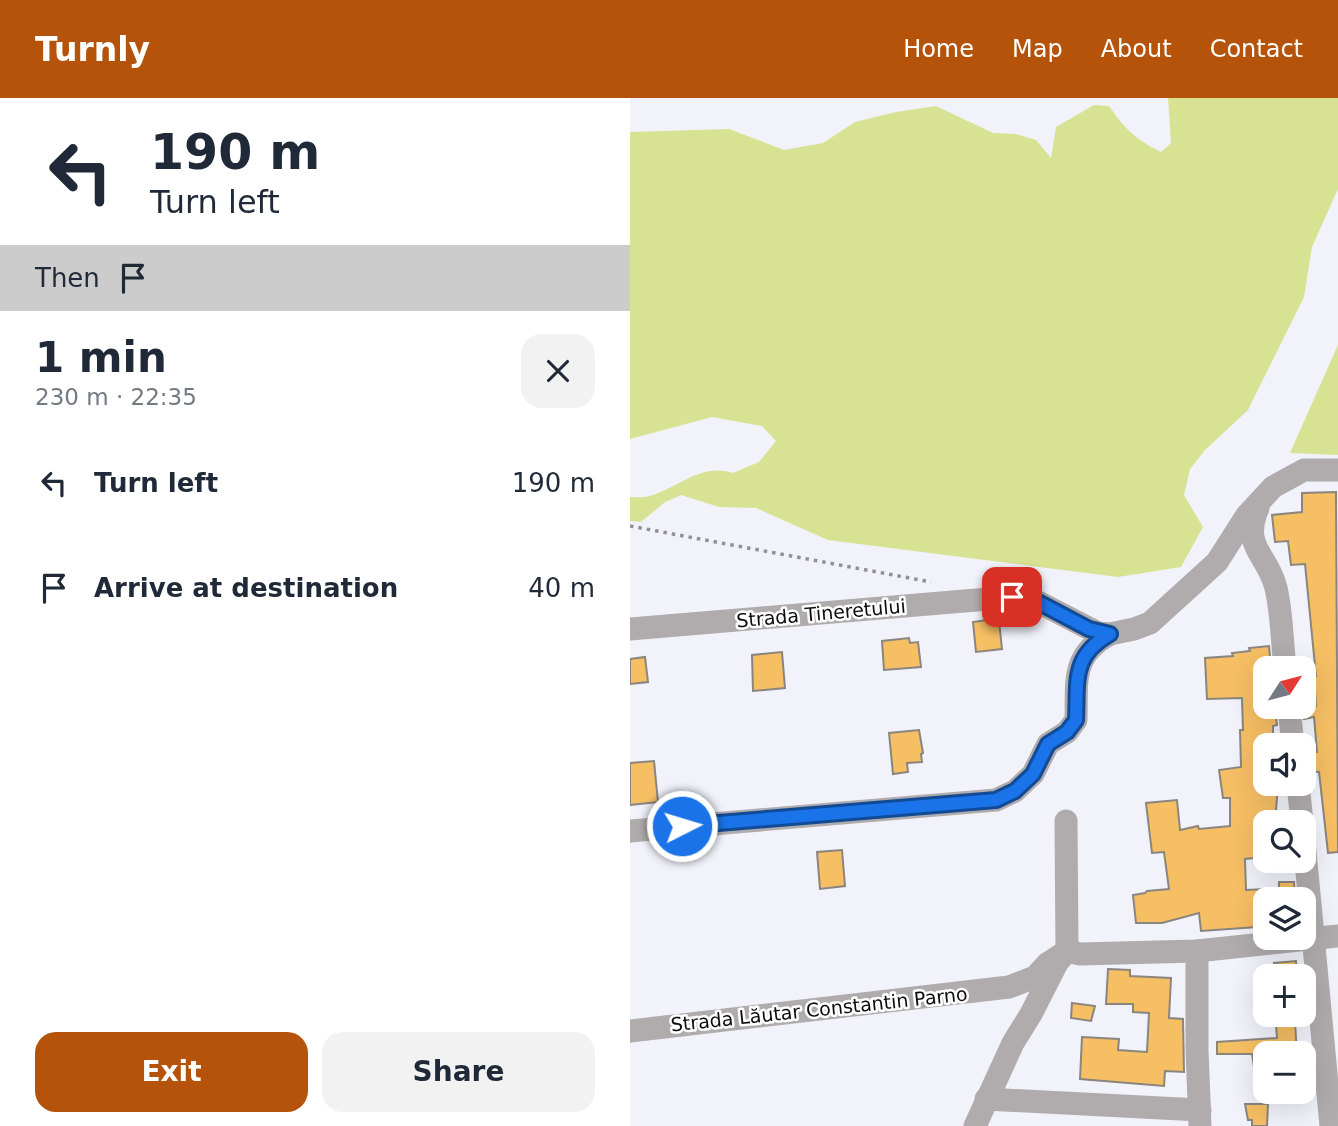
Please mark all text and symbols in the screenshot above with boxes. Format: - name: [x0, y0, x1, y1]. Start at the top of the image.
- text: Turnly: [35, 30, 150, 69]
- text: Home: [903, 35, 974, 63]
- text: Map: [1012, 35, 1063, 63]
- text: About: [1101, 35, 1172, 63]
- text: Contact: [1210, 35, 1303, 63]
- text: 190 m: [150, 124, 320, 181]
- icon: left: [35, 126, 126, 217]
- text: Turn left: [150, 183, 280, 221]
- icon: arrive: [114, 259, 152, 297]
- text: Then: [35, 263, 100, 293]
- text: 1 min: [35, 333, 167, 382]
- button: close: [521, 334, 595, 408]
- text: 230 m · 22:35: [35, 384, 197, 410]
- icon: left: [35, 464, 73, 502]
- text: Turn left: [94, 468, 218, 498]
- text: 190 m: [512, 468, 595, 498]
- pin: [982, 567, 1042, 627]
- icon: arrive: [35, 569, 73, 607]
- text: Arrive at destination: [94, 573, 398, 603]
- text: 40 m: [528, 573, 595, 603]
- icon: arrive: [993, 578, 1031, 616]
- street label: Strada Tineretului: [735, 595, 907, 631]
- north arrow: [1253, 656, 1316, 719]
- map controls: [1253, 656, 1316, 1104]
- button: sound: [1253, 733, 1316, 796]
- position arrow: [645, 789, 719, 863]
- button: search: [1253, 810, 1316, 873]
- button: layers: [1253, 887, 1316, 950]
- button: +: [1253, 964, 1316, 1027]
- street label: Strada Lăutar Constantin Parno: [670, 982, 968, 1036]
- button: Exit: [35, 1032, 308, 1112]
- button: Share: [322, 1032, 595, 1112]
- button: −: [1253, 1041, 1316, 1104]

